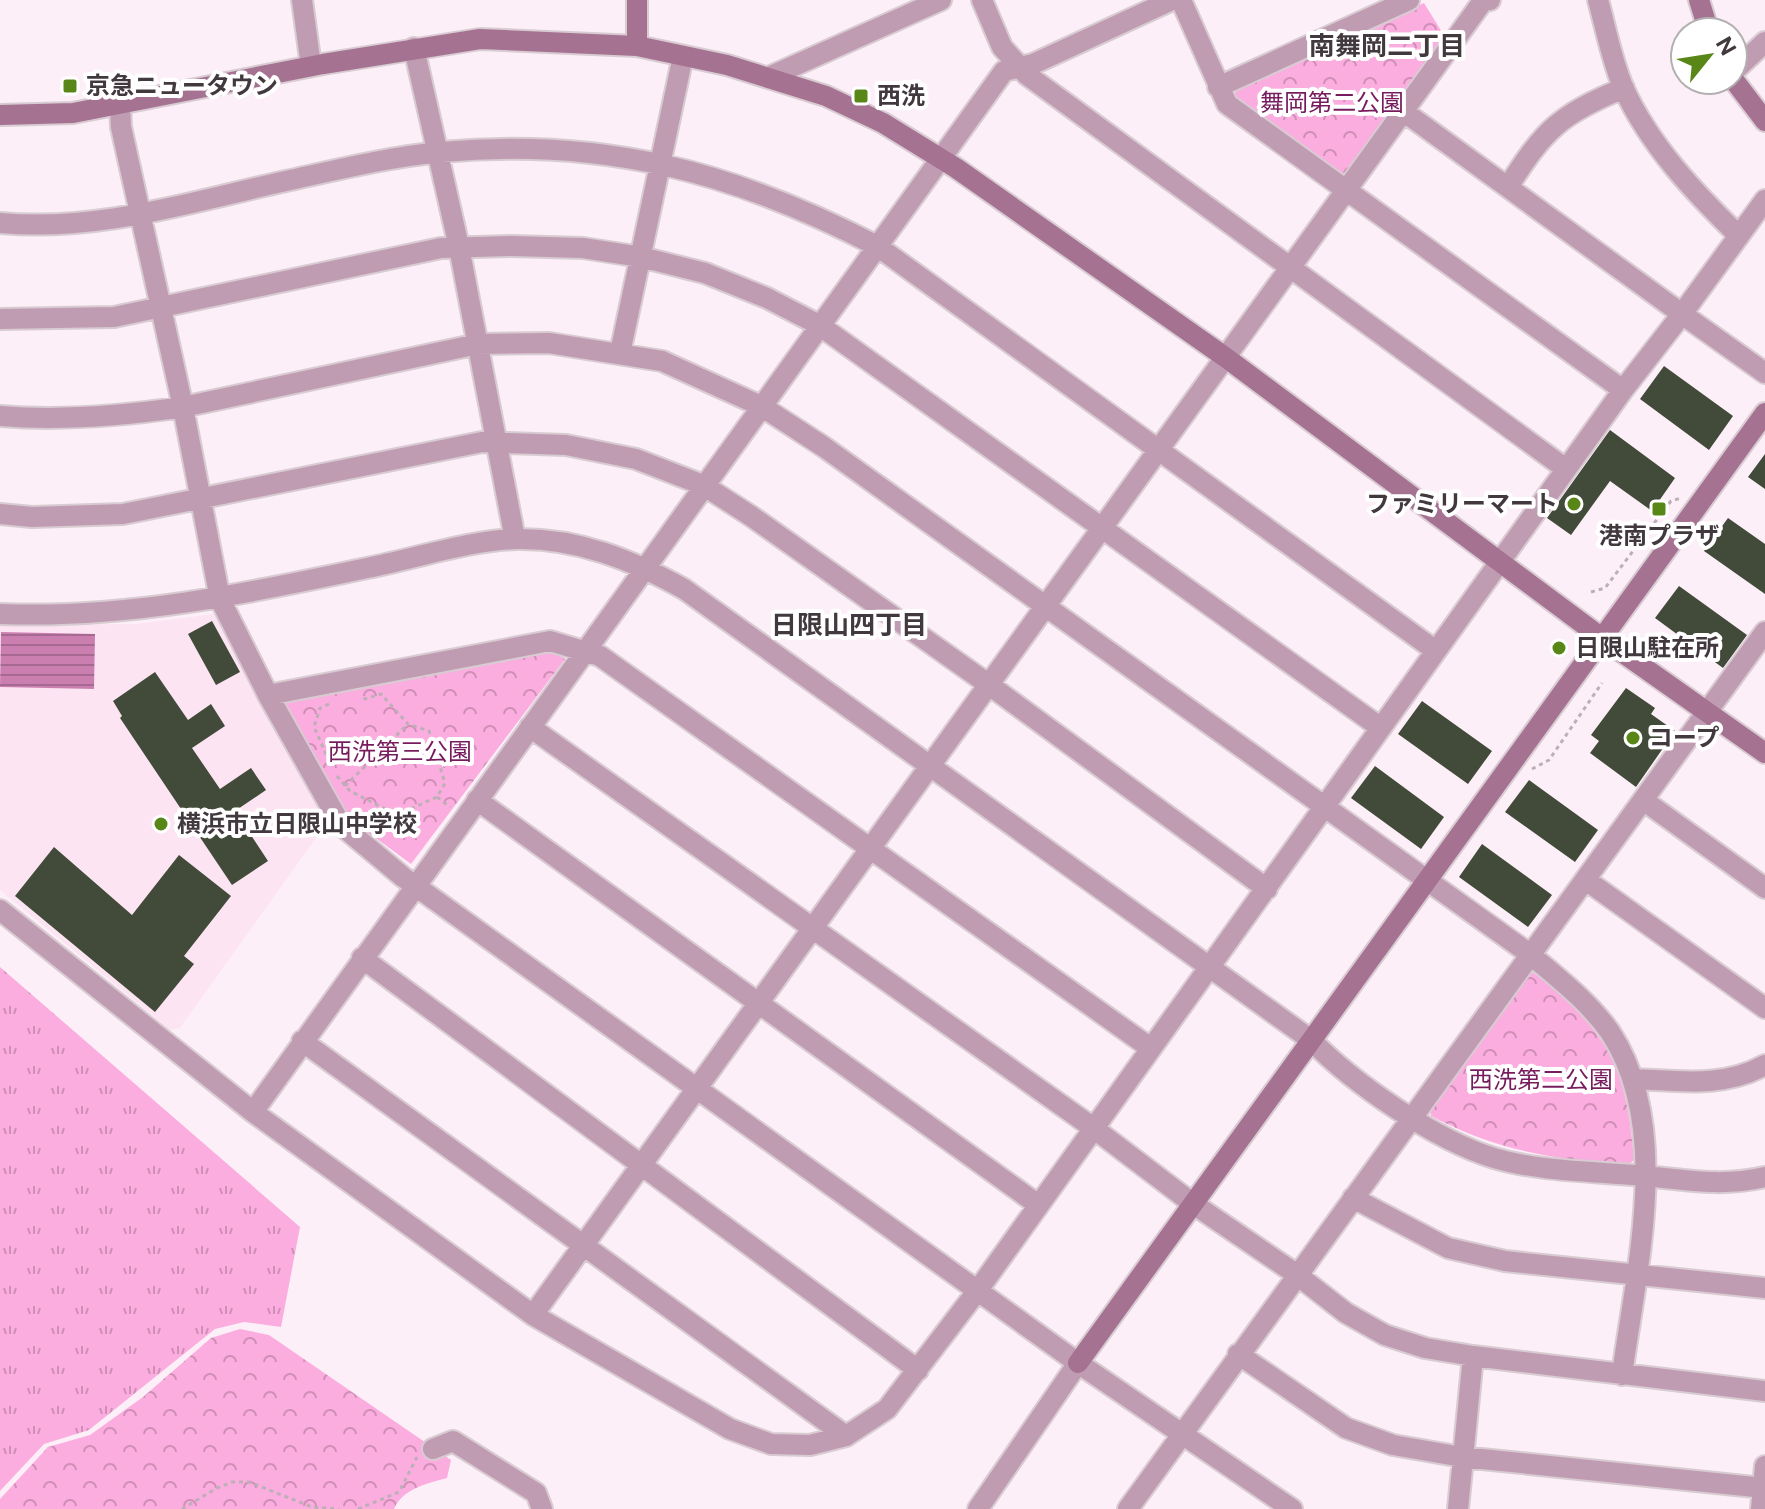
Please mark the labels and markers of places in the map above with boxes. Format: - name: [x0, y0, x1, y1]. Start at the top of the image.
- place label: 京急ニュータウン: [86, 71, 278, 99]
- marker: 京急ニュータウン: [61, 77, 79, 95]
- place label: 西洗: [877, 81, 925, 109]
- marker: 西洗: [852, 87, 870, 105]
- place label: ファミリーマート: [1366, 489, 1558, 517]
- marker: ファミリーマート: [1565, 495, 1583, 513]
- marker: 港南プラザ: [1650, 500, 1668, 518]
- place label: 港南プラザ: [1599, 521, 1719, 549]
- place label: 日限山駐在所: [1575, 633, 1719, 661]
- marker: 日限山駐在所: [1550, 639, 1568, 657]
- place label: コープ: [1649, 723, 1720, 751]
- marker: コープ: [1624, 729, 1642, 747]
- place label: 横浜市立日限山中学校: [177, 809, 417, 837]
- marker: 横浜市立日限山中学校: [152, 815, 170, 833]

